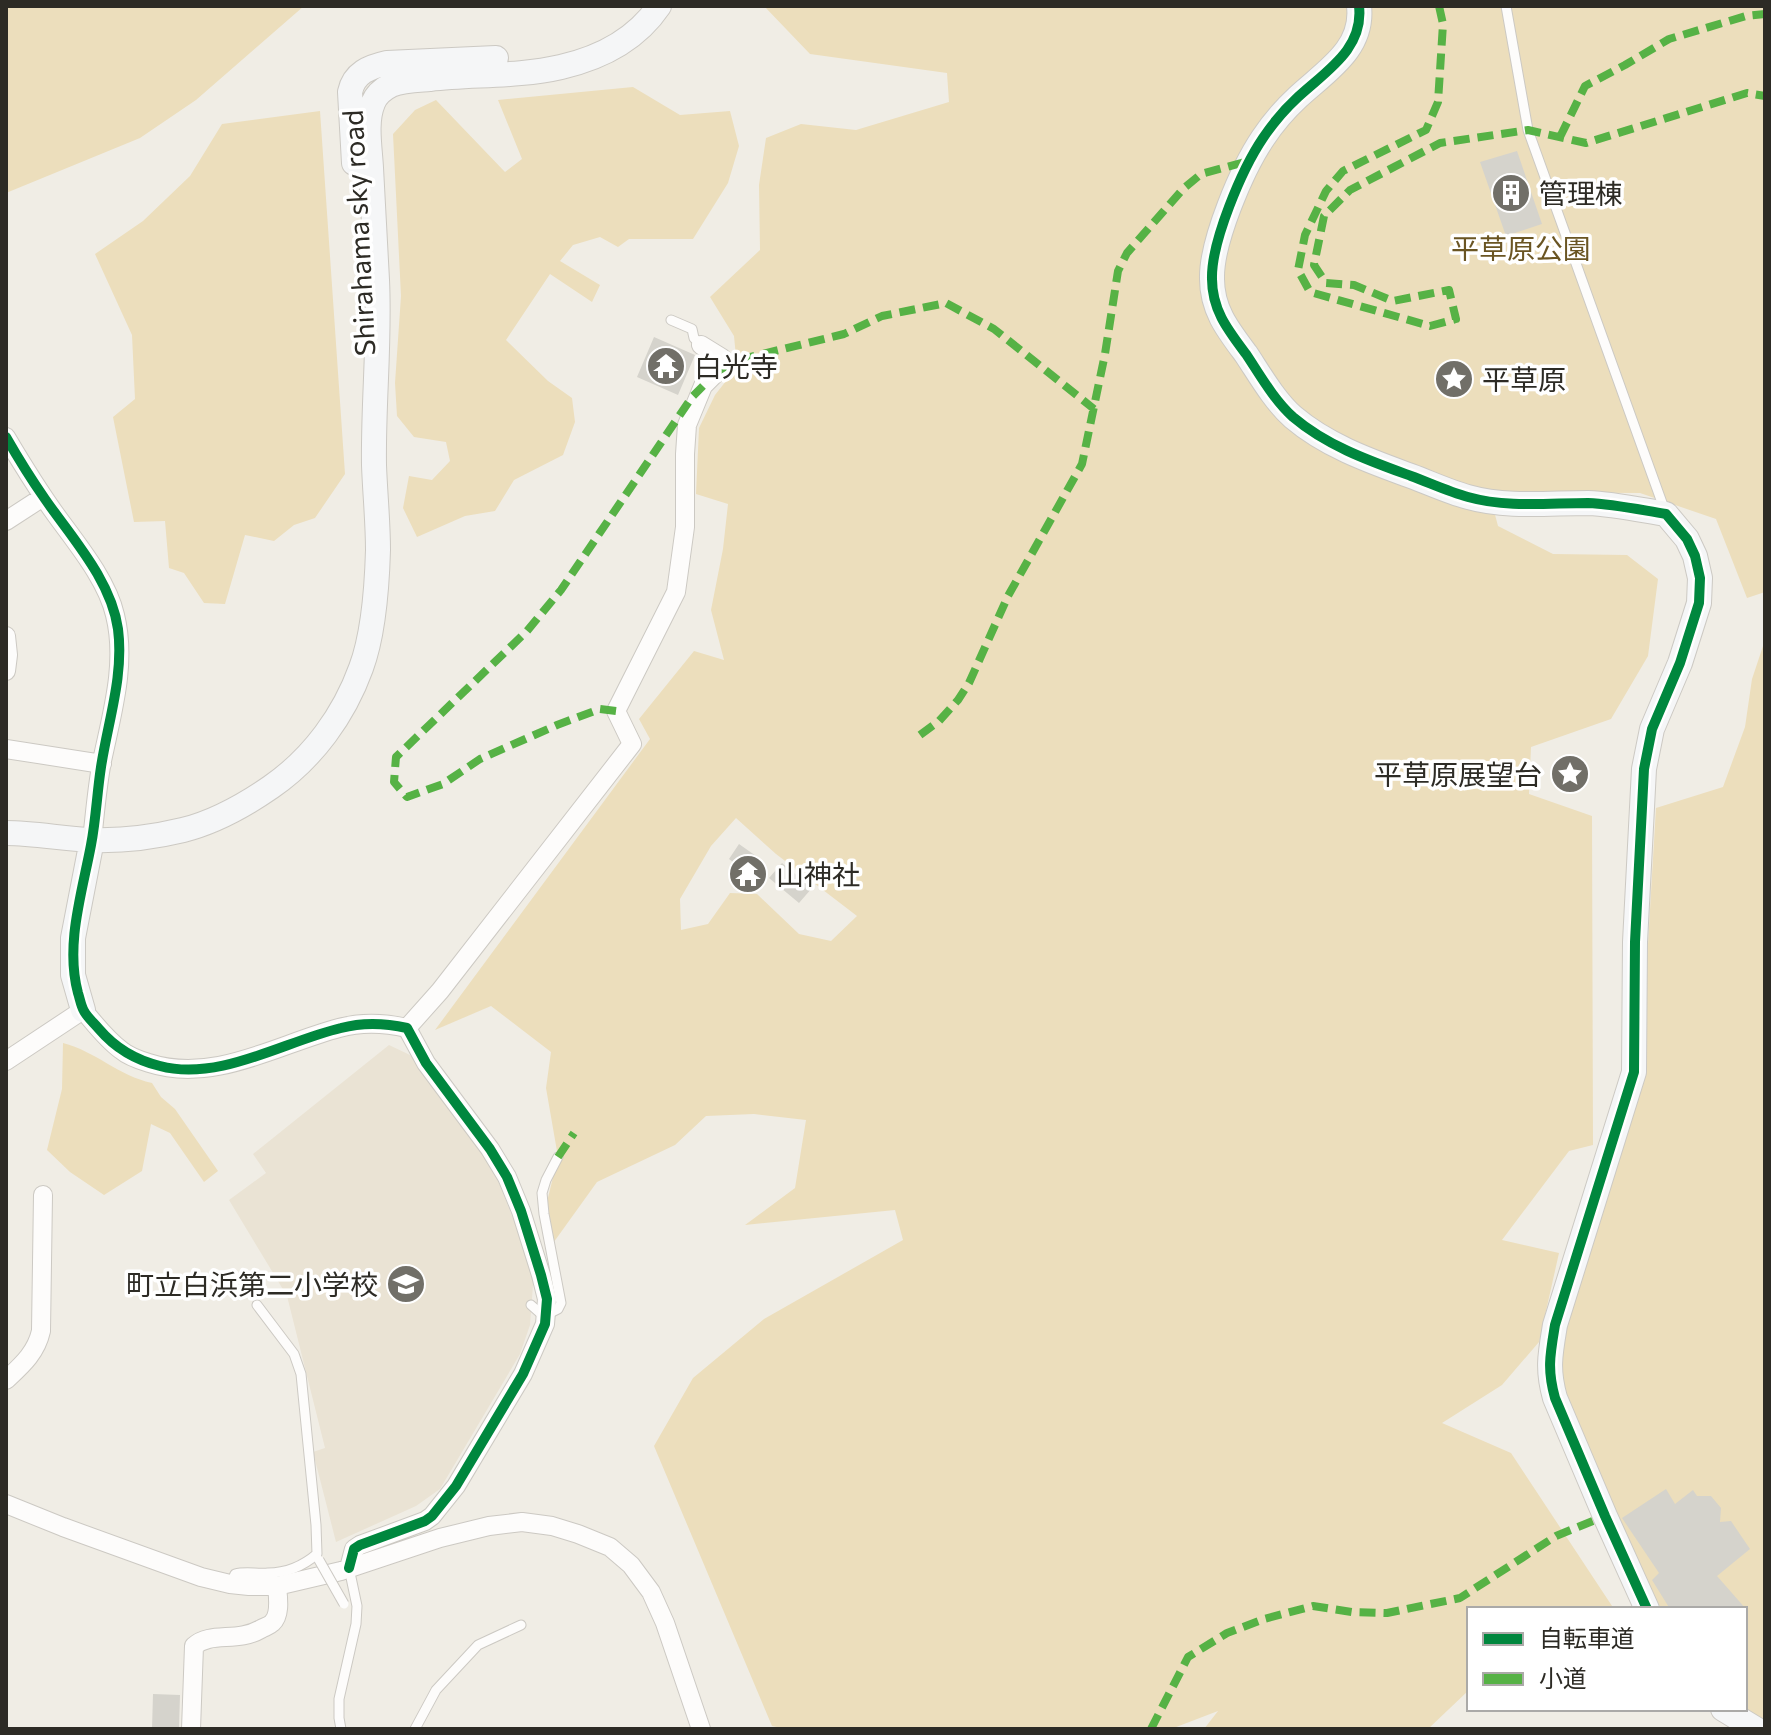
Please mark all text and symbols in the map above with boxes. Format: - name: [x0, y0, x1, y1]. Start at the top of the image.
- street label: Shirahama sky road: [335, 109, 381, 357]
- building icon: 管理棟: [1490, 172, 1532, 214]
- place label: 管理棟: [1539, 176, 1623, 210]
- park label: 平草原公園: [1451, 231, 1591, 265]
- temple icon: 白光寺: [645, 345, 687, 387]
- place label: 白光寺: [694, 349, 778, 383]
- place icon: 平草原: [1433, 358, 1475, 400]
- place label: 平草原: [1482, 362, 1566, 396]
- place icon: 平草原展望台: [1549, 753, 1591, 795]
- place label: 平草原展望台: [1374, 757, 1542, 791]
- temple icon: 山神社: [727, 853, 769, 895]
- place label: 山神社: [776, 857, 860, 891]
- school or university icon: 町立白浜第二小学校: [385, 1263, 427, 1305]
- place label: 町立白浜第二小学校: [126, 1267, 378, 1301]
- legend: [1467, 1607, 1747, 1711]
- text: 自転車道: [1539, 1623, 1635, 1652]
- text: 小道: [1539, 1663, 1587, 1692]

